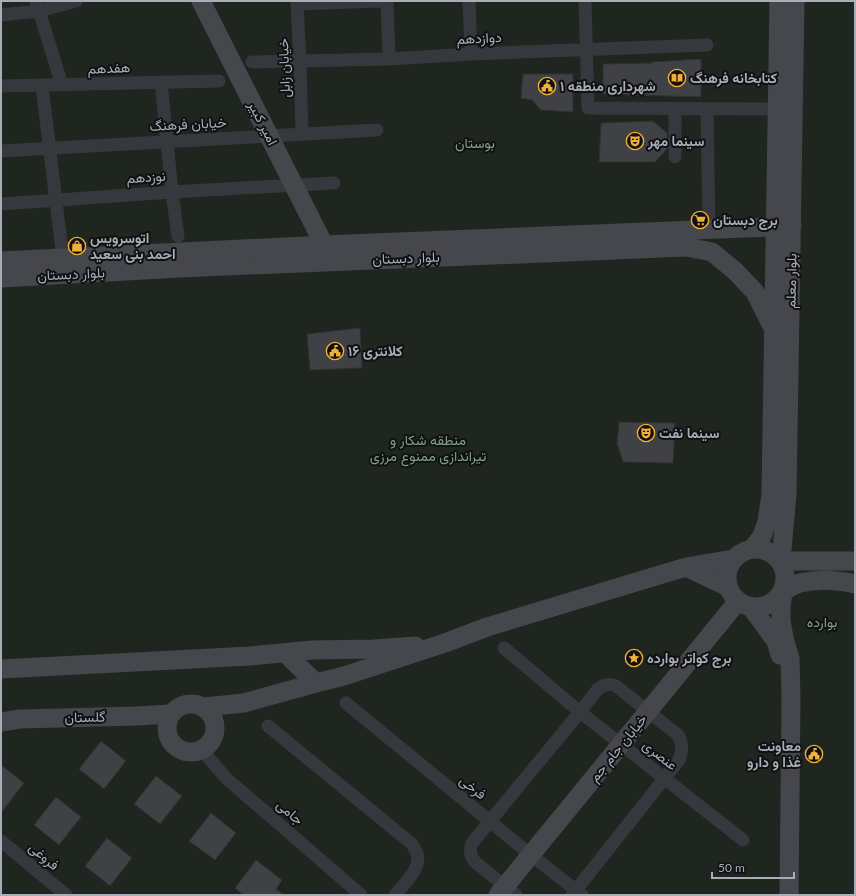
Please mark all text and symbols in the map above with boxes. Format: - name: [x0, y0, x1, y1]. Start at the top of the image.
- street label: دوازدهم: [456, 28, 502, 48]
- street label: خیابان زابل: [274, 38, 294, 98]
- street label: هفدهم: [87, 58, 131, 78]
- library icon: کتابخانه فرهنگ: [667, 68, 687, 88]
- place label: کتابخانه فرهنگ: [690, 69, 777, 87]
- public building icon: شهرداری منطقه ۱: [537, 76, 557, 96]
- place label: شهرداری منطقه ۱: [560, 77, 656, 95]
- street label: امیر کبیر: [244, 97, 282, 148]
- street label: خیابان فرهنگ: [149, 113, 227, 135]
- theatre icon: سینما مهر: [625, 131, 645, 151]
- place label: سینما مهر: [647, 132, 704, 150]
- park label: بوستان: [455, 134, 495, 152]
- street label: نوزدهم: [126, 167, 166, 187]
- supermarket icon: برج دبستان: [690, 210, 710, 230]
- place label: برج دبستان: [713, 211, 778, 230]
- place label: اتوسرویس احمد بنی سعید: [90, 229, 176, 263]
- shop icon: اتوسرویس احمد بنی سعید: [67, 236, 87, 256]
- street label: بلوار دبستان: [372, 248, 440, 268]
- street label: بلوار معلم: [782, 253, 800, 309]
- street label: بلوار دبستان: [37, 263, 105, 285]
- public building icon: کلانتری ۱۶: [325, 341, 345, 361]
- place label: کلانتری ۱۶: [348, 342, 403, 360]
- theatre icon: سینما نفت: [636, 423, 656, 443]
- place label: سینما نفت: [659, 424, 720, 442]
- park label: منطقه شکار و تیراندازی ممنوع مرزی: [370, 431, 486, 467]
- park label: بوارده: [807, 613, 837, 631]
- place icon: برج کواتر بوارده: [624, 648, 644, 668]
- place label: برج کواتر بوارده: [647, 649, 732, 668]
- street label: گلستان: [64, 708, 106, 726]
- street label: خیابان جام جم: [585, 710, 651, 786]
- street label: عنصری: [639, 736, 681, 774]
- place label: معاونت غذا و دارو: [747, 737, 801, 771]
- public building icon: معاونت غذا و دارو: [804, 744, 824, 764]
- street label: فرخی: [456, 771, 490, 803]
- street label: جامی: [273, 795, 307, 829]
- street label: فروغی: [25, 838, 63, 874]
- scale bar: [712, 854, 794, 880]
- text: 50 m: [718, 860, 745, 875]

